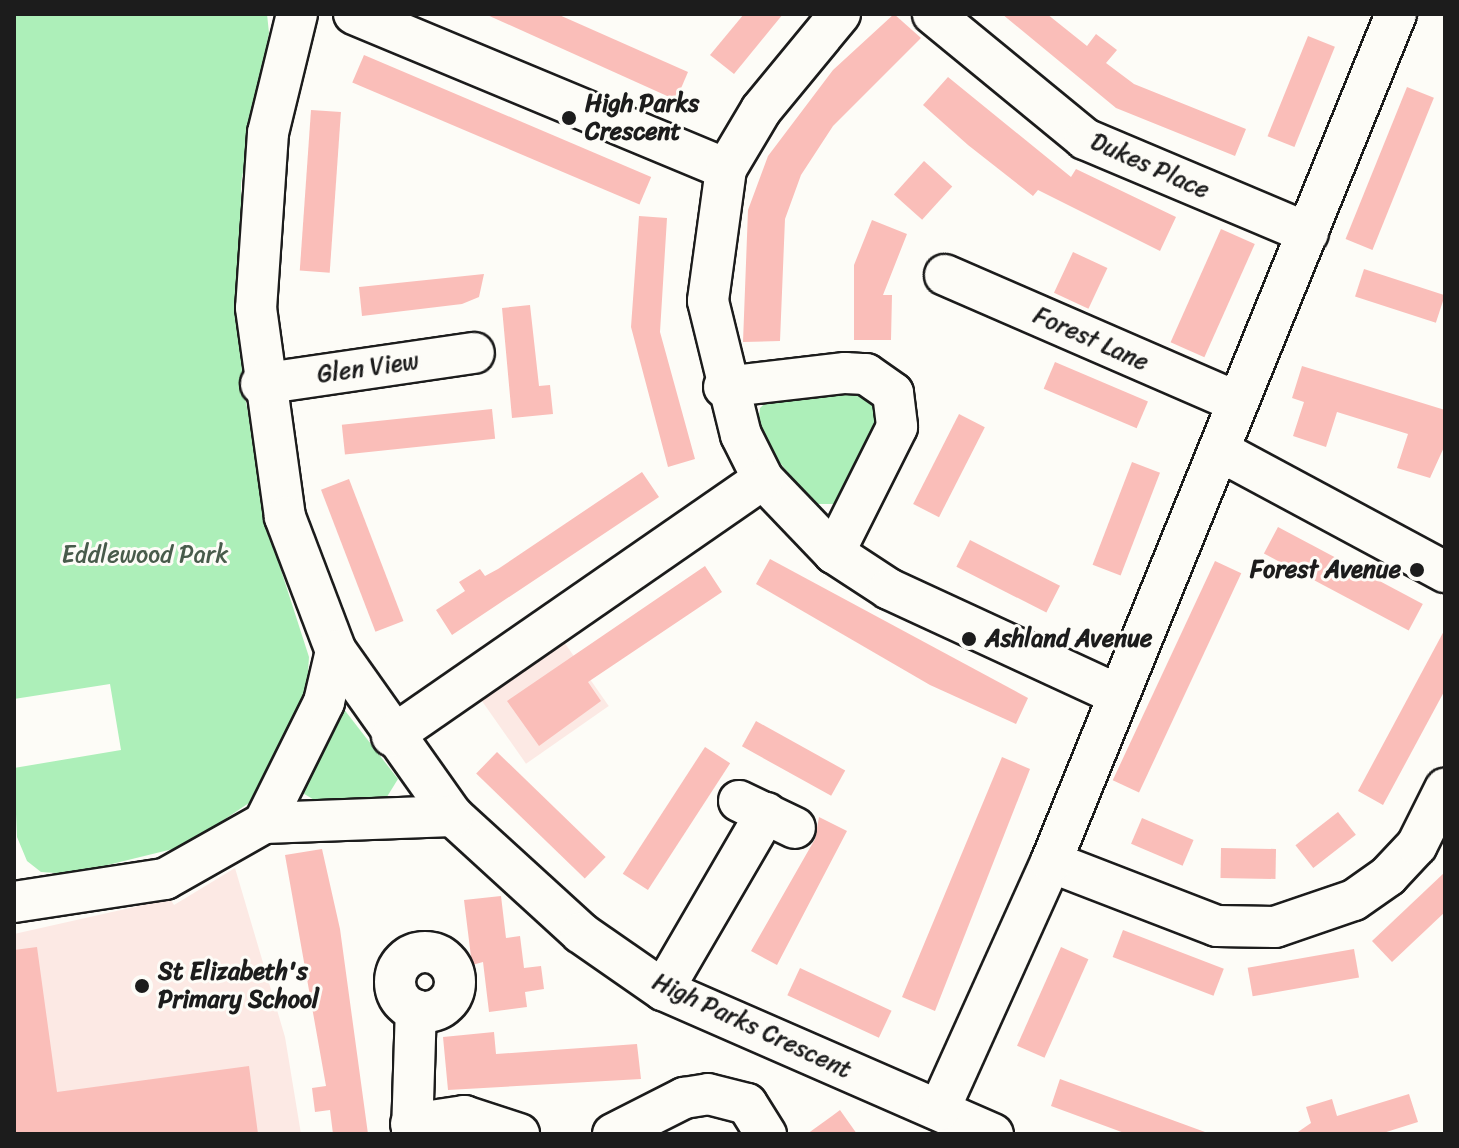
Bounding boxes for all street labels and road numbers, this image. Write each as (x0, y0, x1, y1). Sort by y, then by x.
street label: Dukes Place (1086, 127, 1214, 205)
street label: Forest Lane (1029, 301, 1153, 377)
street label: Glen View (315, 347, 421, 389)
street label: High Parks Crescent (648, 967, 856, 1085)

